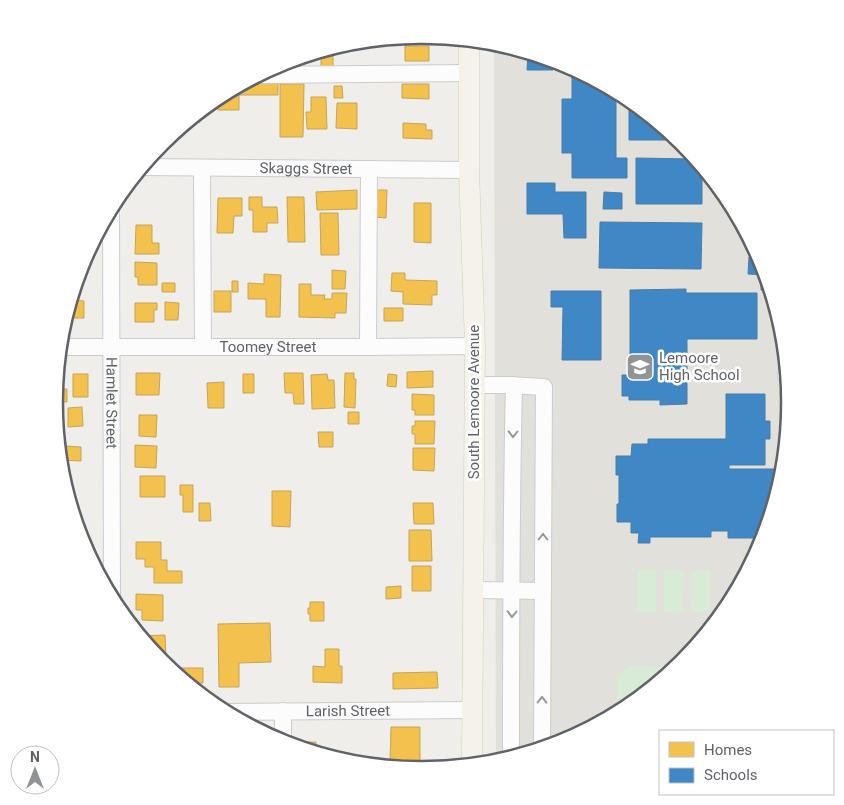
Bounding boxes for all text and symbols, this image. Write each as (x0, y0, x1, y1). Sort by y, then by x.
street label: Skaggs Street (260, 159, 352, 178)
street label: South Lemoore Avenue (465, 325, 483, 479)
street label: Toomey Street (220, 338, 317, 356)
place label: Lemoore High School (659, 349, 740, 384)
school or university icon: Lemoore High School (625, 352, 655, 382)
street label: Hamlet Street (102, 357, 121, 449)
one-way arrow (508, 430, 518, 438)
one-way arrow (538, 533, 548, 540)
one-way arrow (507, 610, 517, 618)
one-way arrow (537, 695, 547, 703)
street label: Larish Street (306, 702, 390, 720)
legend (659, 730, 834, 795)
text: Homes (704, 741, 752, 759)
north arrow (10, 745, 60, 795)
text: N (30, 749, 40, 765)
text: Schools (704, 766, 758, 784)

